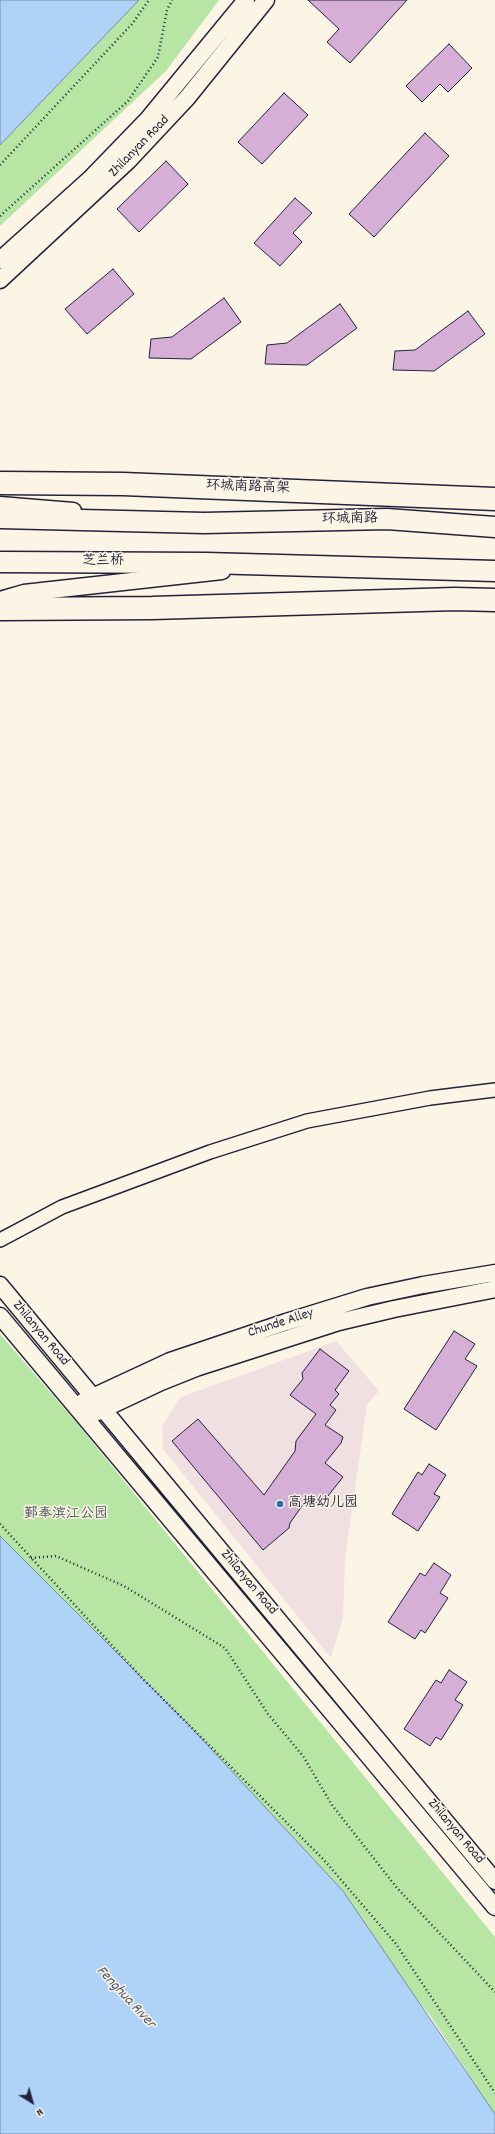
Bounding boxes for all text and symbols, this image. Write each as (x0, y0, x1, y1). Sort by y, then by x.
street label: Zhilanyan Road (106, 113, 174, 181)
street label: 环城南路高架 (206, 478, 290, 498)
street label: 环城南路 (322, 511, 378, 529)
street label: 芝兰桥 (82, 554, 124, 570)
street label: Zhilanyan Road (8, 1298, 72, 1370)
street label: Chunde Alley (246, 1306, 316, 1342)
place label: 高塘幼儿园 (288, 1496, 358, 1512)
marker: 高塘幼儿园 (275, 1499, 285, 1509)
park label: 鄞奉滨江公园 (24, 1507, 108, 1523)
street label: Zhilanyan Road (216, 1547, 280, 1619)
street label: Zhilanyan Road (423, 1796, 487, 1868)
water label: Fenghua Rıver (91, 1963, 159, 2033)
north arrow (12, 2082, 52, 2122)
text: N (32, 2104, 46, 2120)

